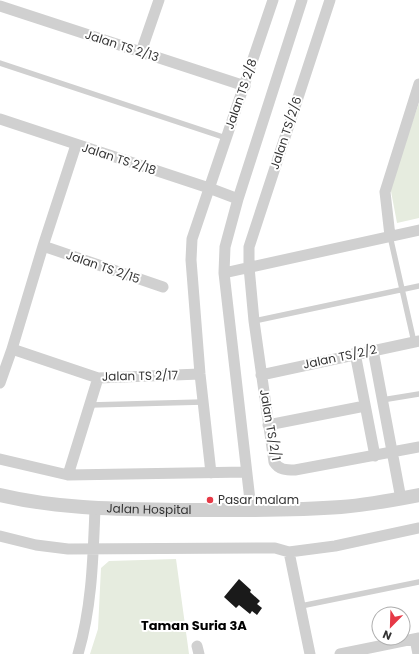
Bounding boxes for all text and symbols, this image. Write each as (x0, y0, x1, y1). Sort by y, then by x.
street label: Jalan TS 2/13 (83, 26, 161, 65)
street label: Jalan TS 2/8 (221, 56, 261, 131)
street label: Jalan TS/2/6 (266, 94, 305, 172)
street label: Jalan TS 2/18 (80, 139, 158, 179)
street label: Jalan TS 2/15 (64, 246, 142, 287)
street label: Jalan TS/2/2 (301, 340, 379, 373)
street label: Jalan TS 2/17 (102, 366, 179, 385)
street label: Jalan TS/2/1 (256, 388, 285, 462)
place label: Pasar malam (218, 491, 299, 508)
marker: Pasar malam (205, 495, 215, 505)
street label: Jalan Hospital (106, 499, 192, 518)
north arrow (371, 606, 411, 646)
district label: Taman Suria 3A (141, 616, 247, 635)
text: N (380, 626, 394, 644)

